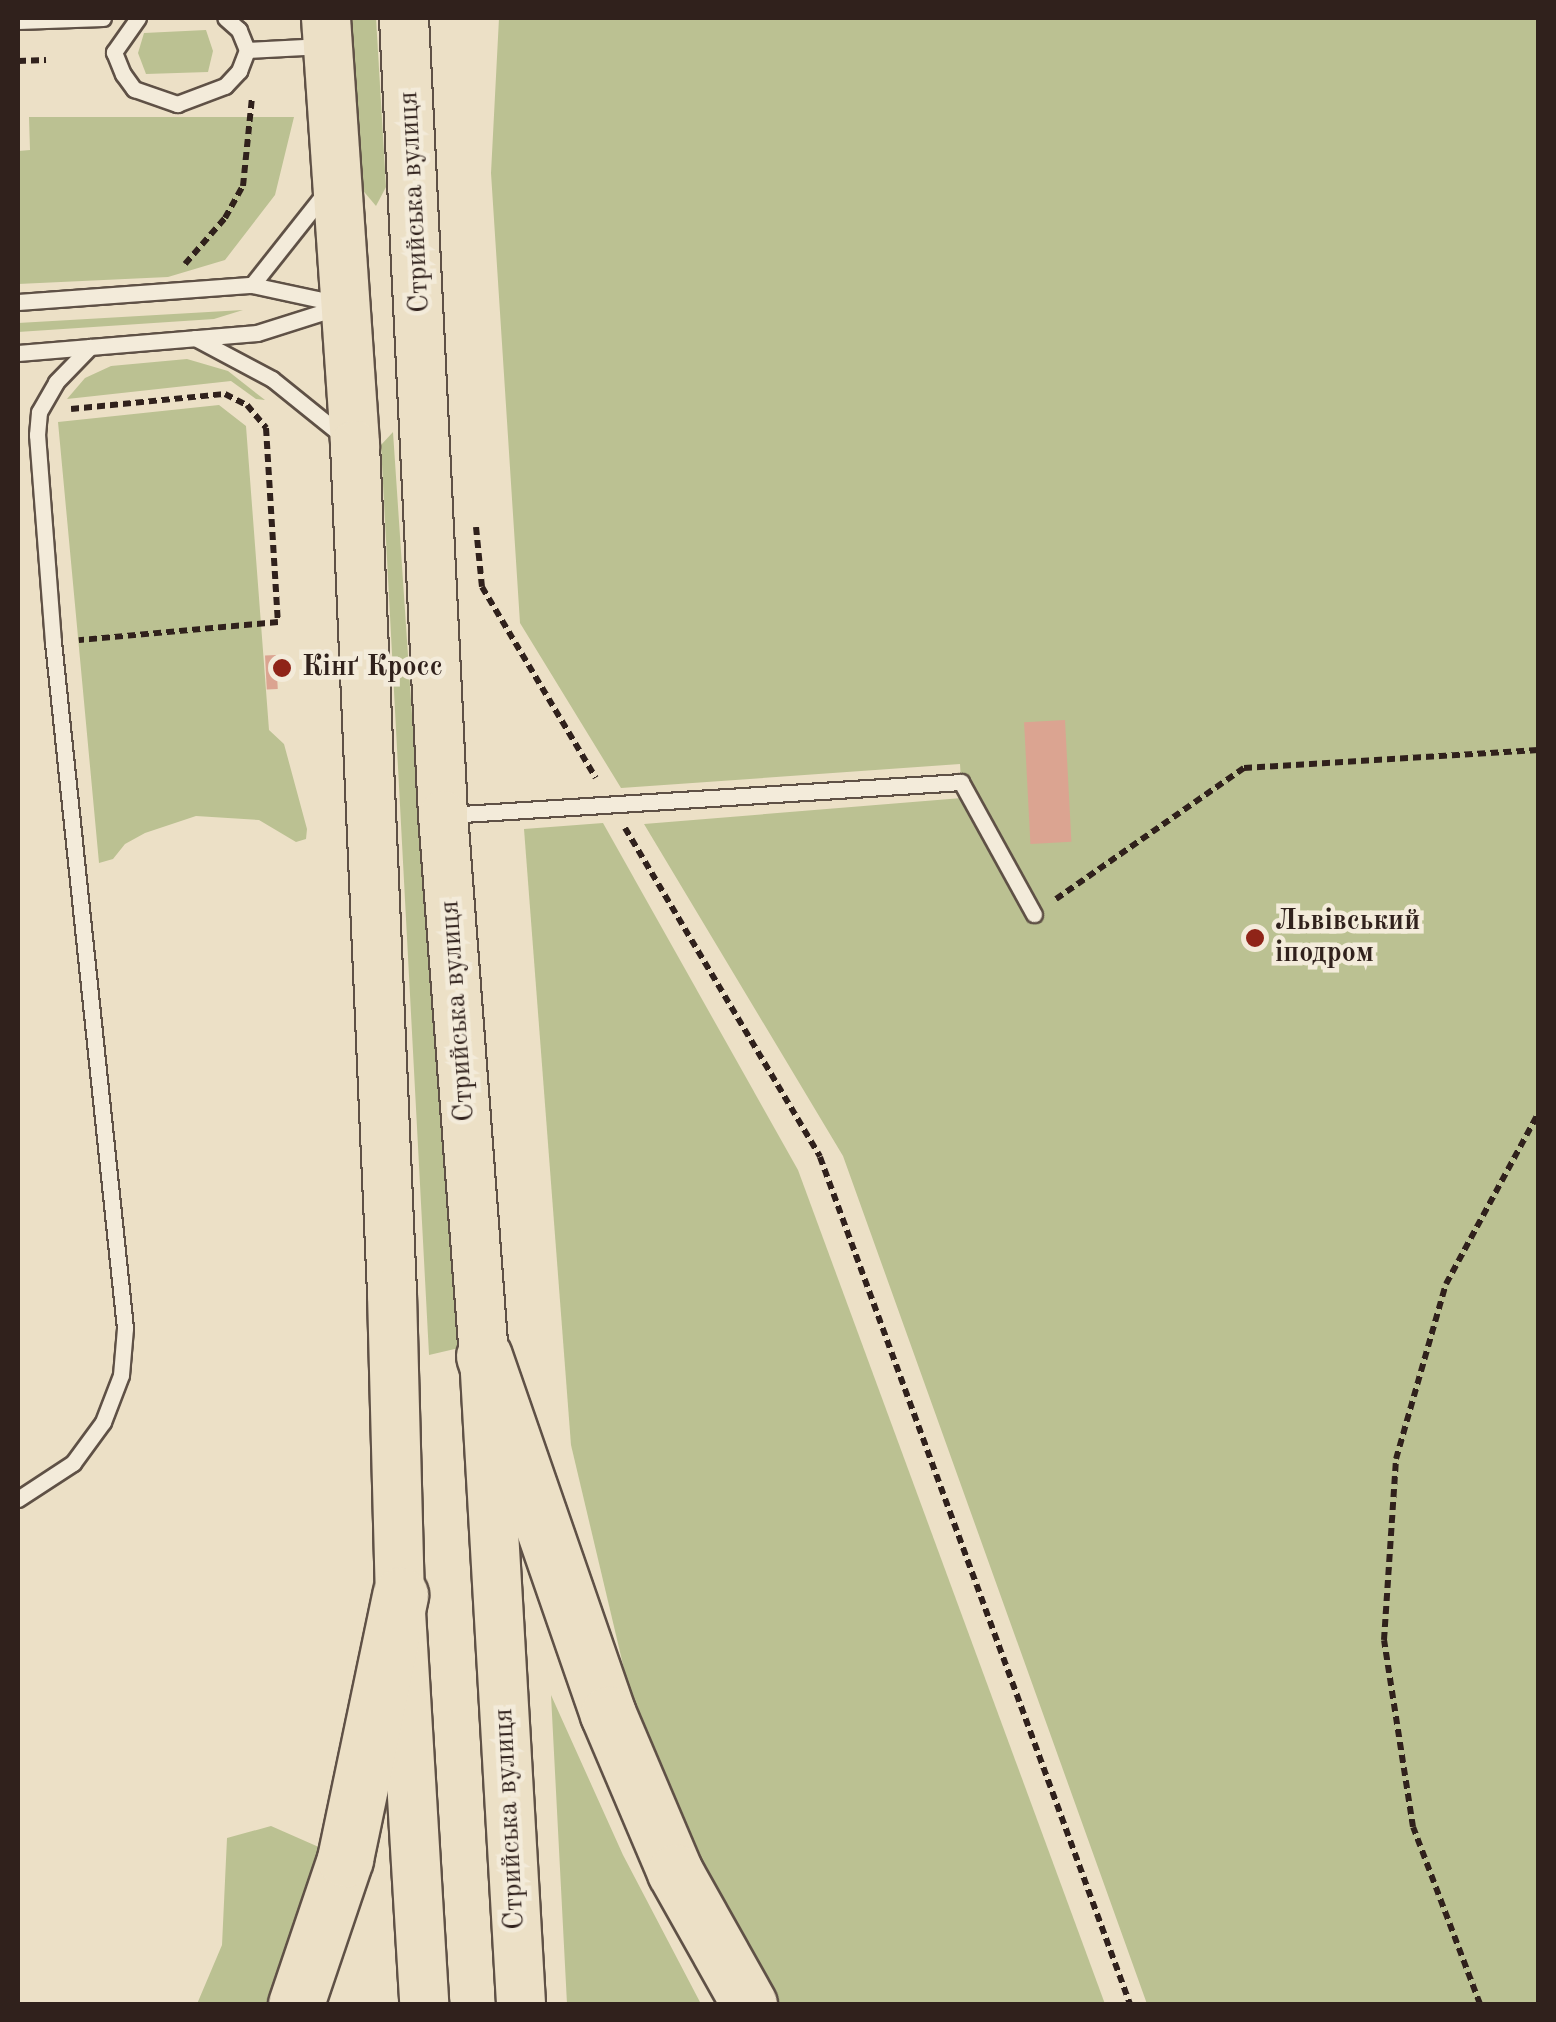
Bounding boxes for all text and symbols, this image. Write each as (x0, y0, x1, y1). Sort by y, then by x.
street label: Стрийська вулиця (392, 90, 438, 314)
place label: Кінґ Кросс (302, 651, 443, 685)
marker: Кінґ Кросс (271, 657, 293, 679)
street label: Стрийська вулиця (434, 899, 482, 1123)
place label: Львівський іподром (1275, 905, 1420, 971)
marker: Львівський іподром (1244, 927, 1266, 949)
street label: Стрийська вулиця (487, 1707, 533, 1931)

